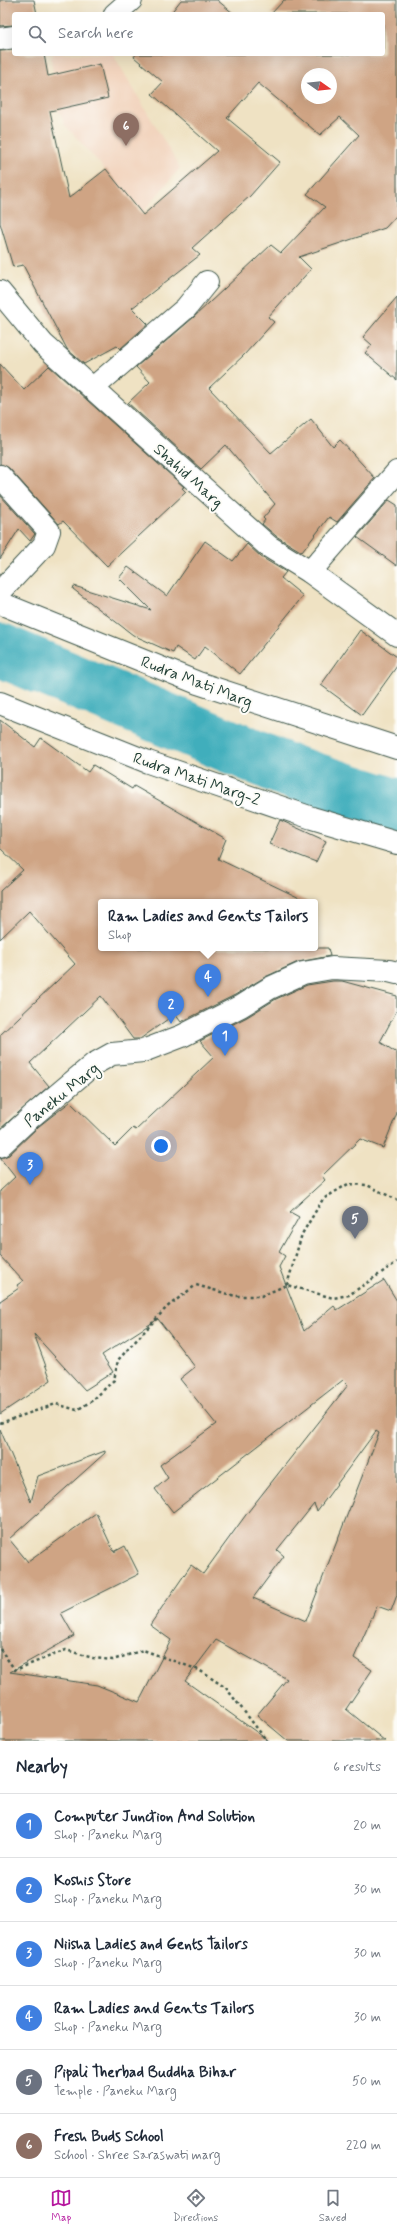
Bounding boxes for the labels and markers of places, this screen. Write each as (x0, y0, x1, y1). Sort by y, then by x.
pin: 6 (113, 113, 139, 146)
pin: 4 (195, 964, 221, 997)
pin: 2 (158, 991, 184, 1024)
pin: 1 (212, 1023, 238, 1056)
pin: 3 (17, 1152, 43, 1185)
pin: 5 (342, 1206, 368, 1239)

